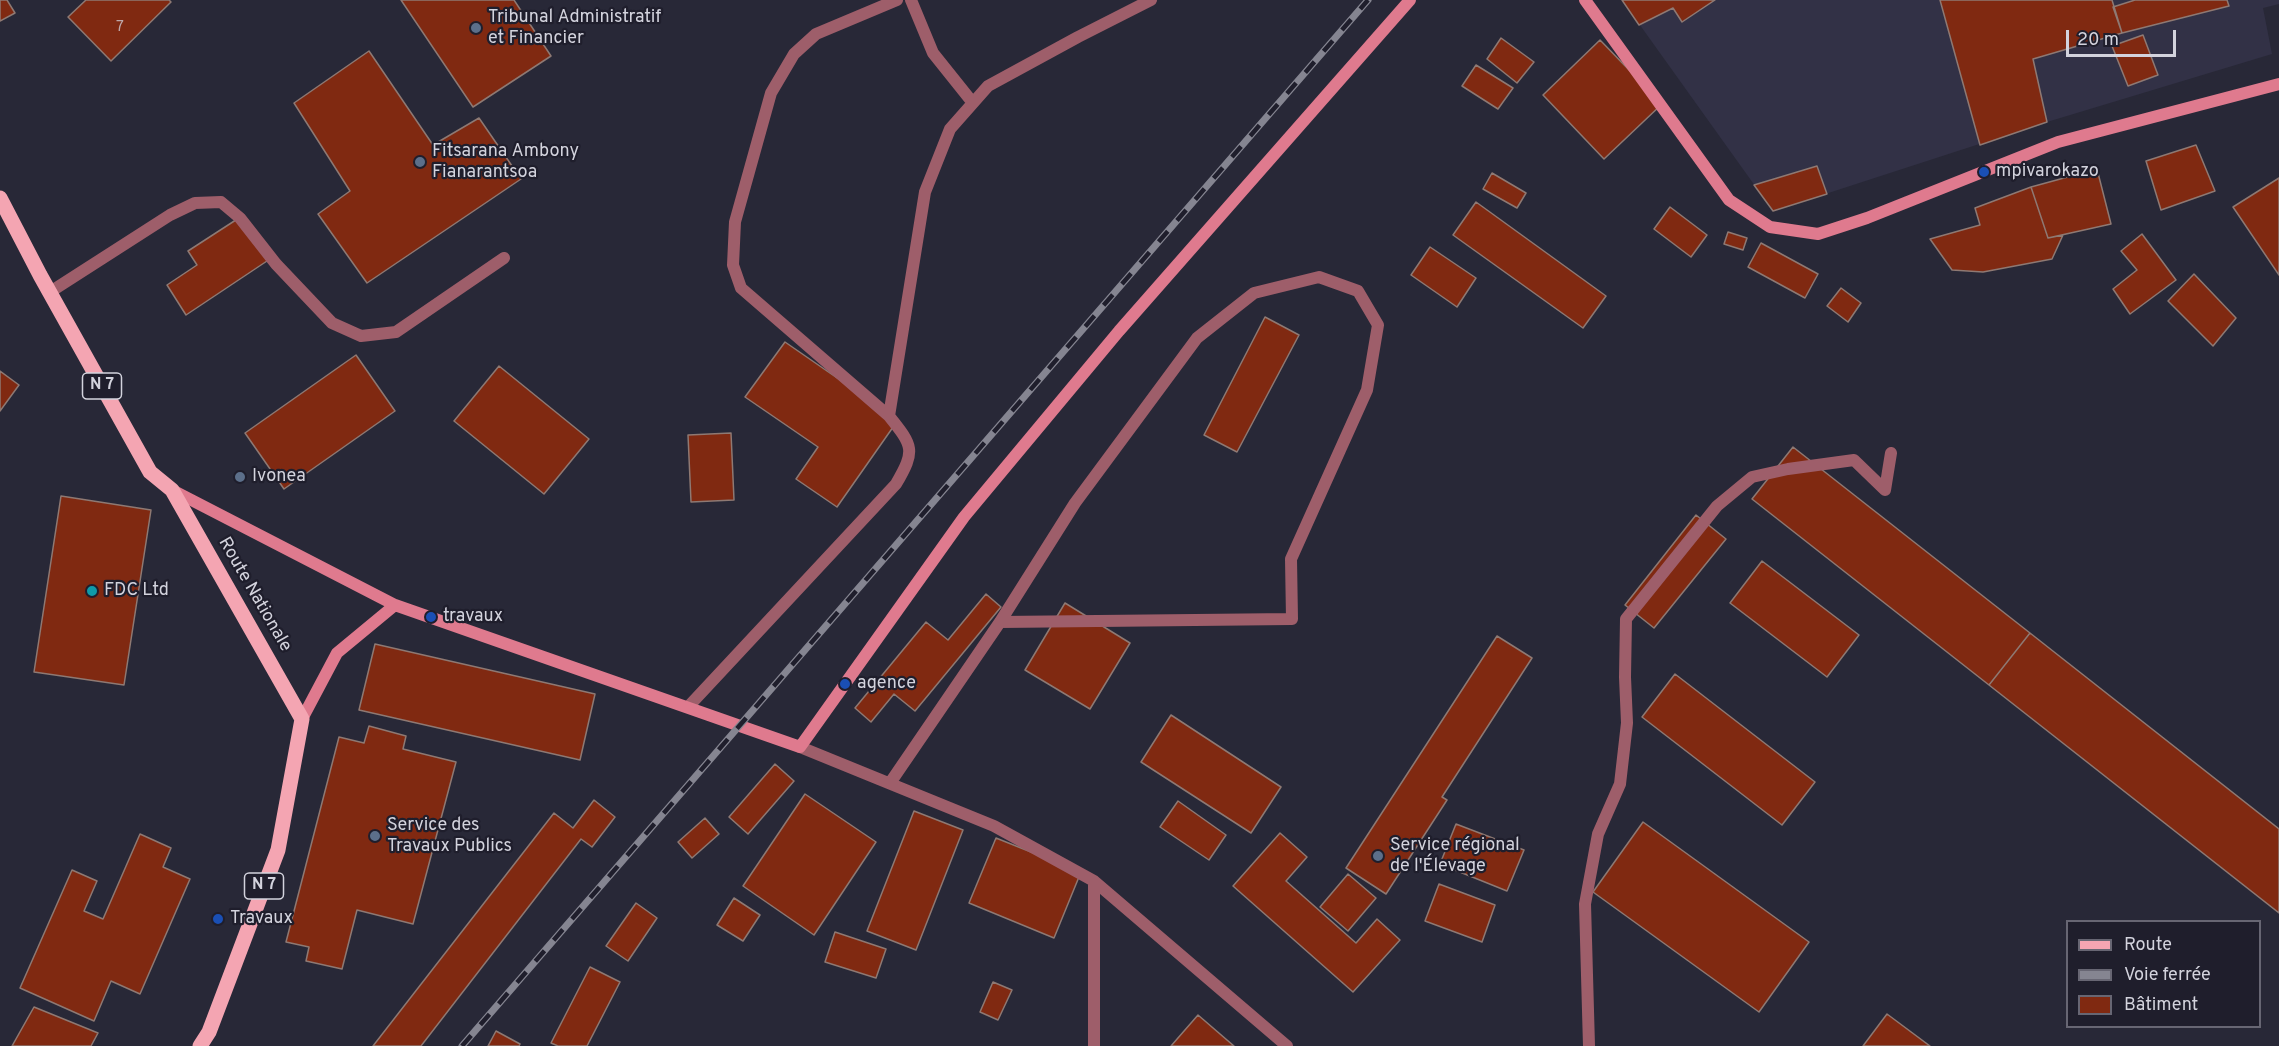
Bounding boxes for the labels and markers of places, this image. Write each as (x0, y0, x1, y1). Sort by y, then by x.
place label: Tribunal Administratif et Financier (488, 7, 661, 50)
marker: Tribunal Administratif et Financier (469, 21, 483, 35)
place label: Fitsarana Ambony Fianarantsoa (432, 141, 579, 184)
marker: Fitsarana Ambony Fianarantsoa (413, 155, 427, 169)
place label: mpivarokazo (1996, 161, 2099, 183)
marker: mpivarokazo (1977, 165, 1991, 179)
place label: Ivonea (252, 466, 306, 488)
marker: Ivonea (233, 470, 247, 484)
place label: FDC Ltd (104, 580, 169, 602)
marker: FDC Ltd (85, 584, 99, 598)
place label: travaux (443, 606, 503, 628)
marker: travaux (424, 610, 438, 624)
place label: agence (857, 673, 916, 695)
marker: agence (838, 677, 852, 691)
place label: Service des Travaux Publics (387, 815, 512, 858)
marker: Service des Travaux Publics (368, 829, 382, 843)
place label: Service régional de l'Élevage (1390, 835, 1520, 878)
marker: Service régional de l'Élevage (1371, 849, 1385, 863)
place label: Travaux (230, 908, 293, 930)
marker: Travaux (211, 912, 225, 926)

